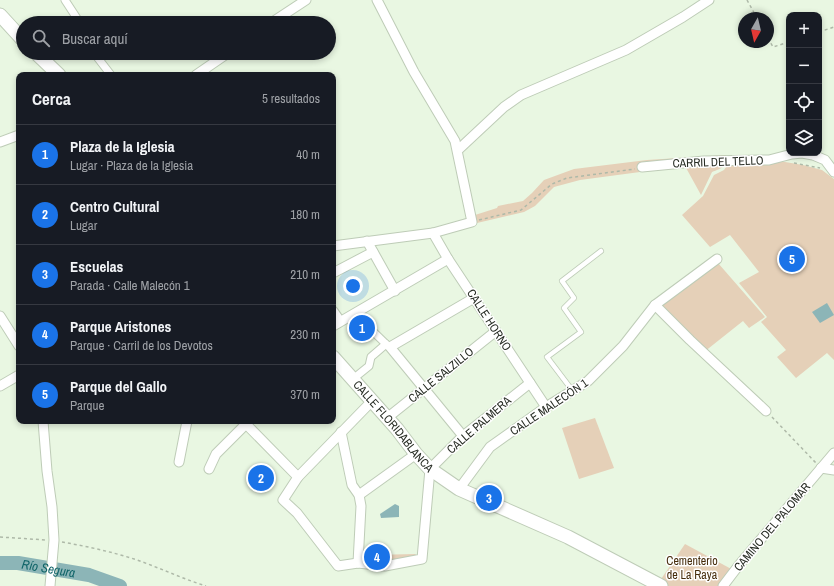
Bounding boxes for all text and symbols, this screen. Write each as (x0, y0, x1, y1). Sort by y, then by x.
north arrow (738, 12, 774, 48)
map controls (786, 12, 822, 156)
button: + (786, 12, 822, 48)
search box (16, 16, 336, 60)
icon: search (30, 27, 52, 49)
text: Buscar aquí (62, 28, 128, 49)
button: − (786, 48, 822, 84)
button: locate (786, 84, 822, 120)
text: Cerca (32, 87, 71, 110)
text: 5 resultados (262, 90, 320, 107)
button: layers (786, 120, 822, 156)
text: Plaza de la Iglesia (70, 136, 175, 157)
text: 1 (42, 146, 48, 163)
text: 40 m (296, 146, 320, 163)
street label: CARRIL DEL TELLO (672, 152, 764, 172)
text: Lugar · Plaza de la Iglesia (70, 157, 193, 174)
text: Centro Cultural (70, 196, 160, 217)
text: 2 (42, 206, 48, 223)
text: 180 m (290, 206, 320, 223)
text: Lugar (70, 217, 97, 234)
pin: 5 (779, 244, 805, 274)
text: Escuelas (70, 256, 123, 277)
text: 3 (42, 266, 48, 283)
text: 210 m (290, 266, 320, 283)
your location (343, 276, 363, 296)
text: Parada · Calle Malecón 1 (70, 277, 190, 294)
street label: CALLE HORNO (463, 286, 515, 354)
pin: 1 (349, 313, 375, 343)
text: Parque Aristones (70, 316, 171, 337)
text: 4 (42, 326, 48, 343)
text: 230 m (290, 326, 320, 343)
text: Parque · Carril de los Devotos (70, 337, 213, 354)
street label: CALLE SALZILLO (405, 343, 477, 406)
street label: CALLE MALECÓN 1 (507, 375, 592, 439)
text: Parque del Gallo (70, 376, 167, 397)
street label: CALLE FLORIDABLANCA (350, 377, 437, 476)
text: 5 (42, 386, 48, 403)
text: 370 m (290, 386, 320, 403)
street label: CALLE PALMERA (443, 392, 515, 457)
text: Parque (70, 397, 104, 414)
pin: 2 (248, 463, 274, 493)
street label: CAMINO DEL PALOMAR (730, 479, 814, 575)
pin: 3 (476, 483, 502, 513)
pin: 4 (364, 542, 390, 572)
park label: Cementerio de La Raya (666, 553, 718, 583)
water label: Río Segura (20, 556, 77, 582)

